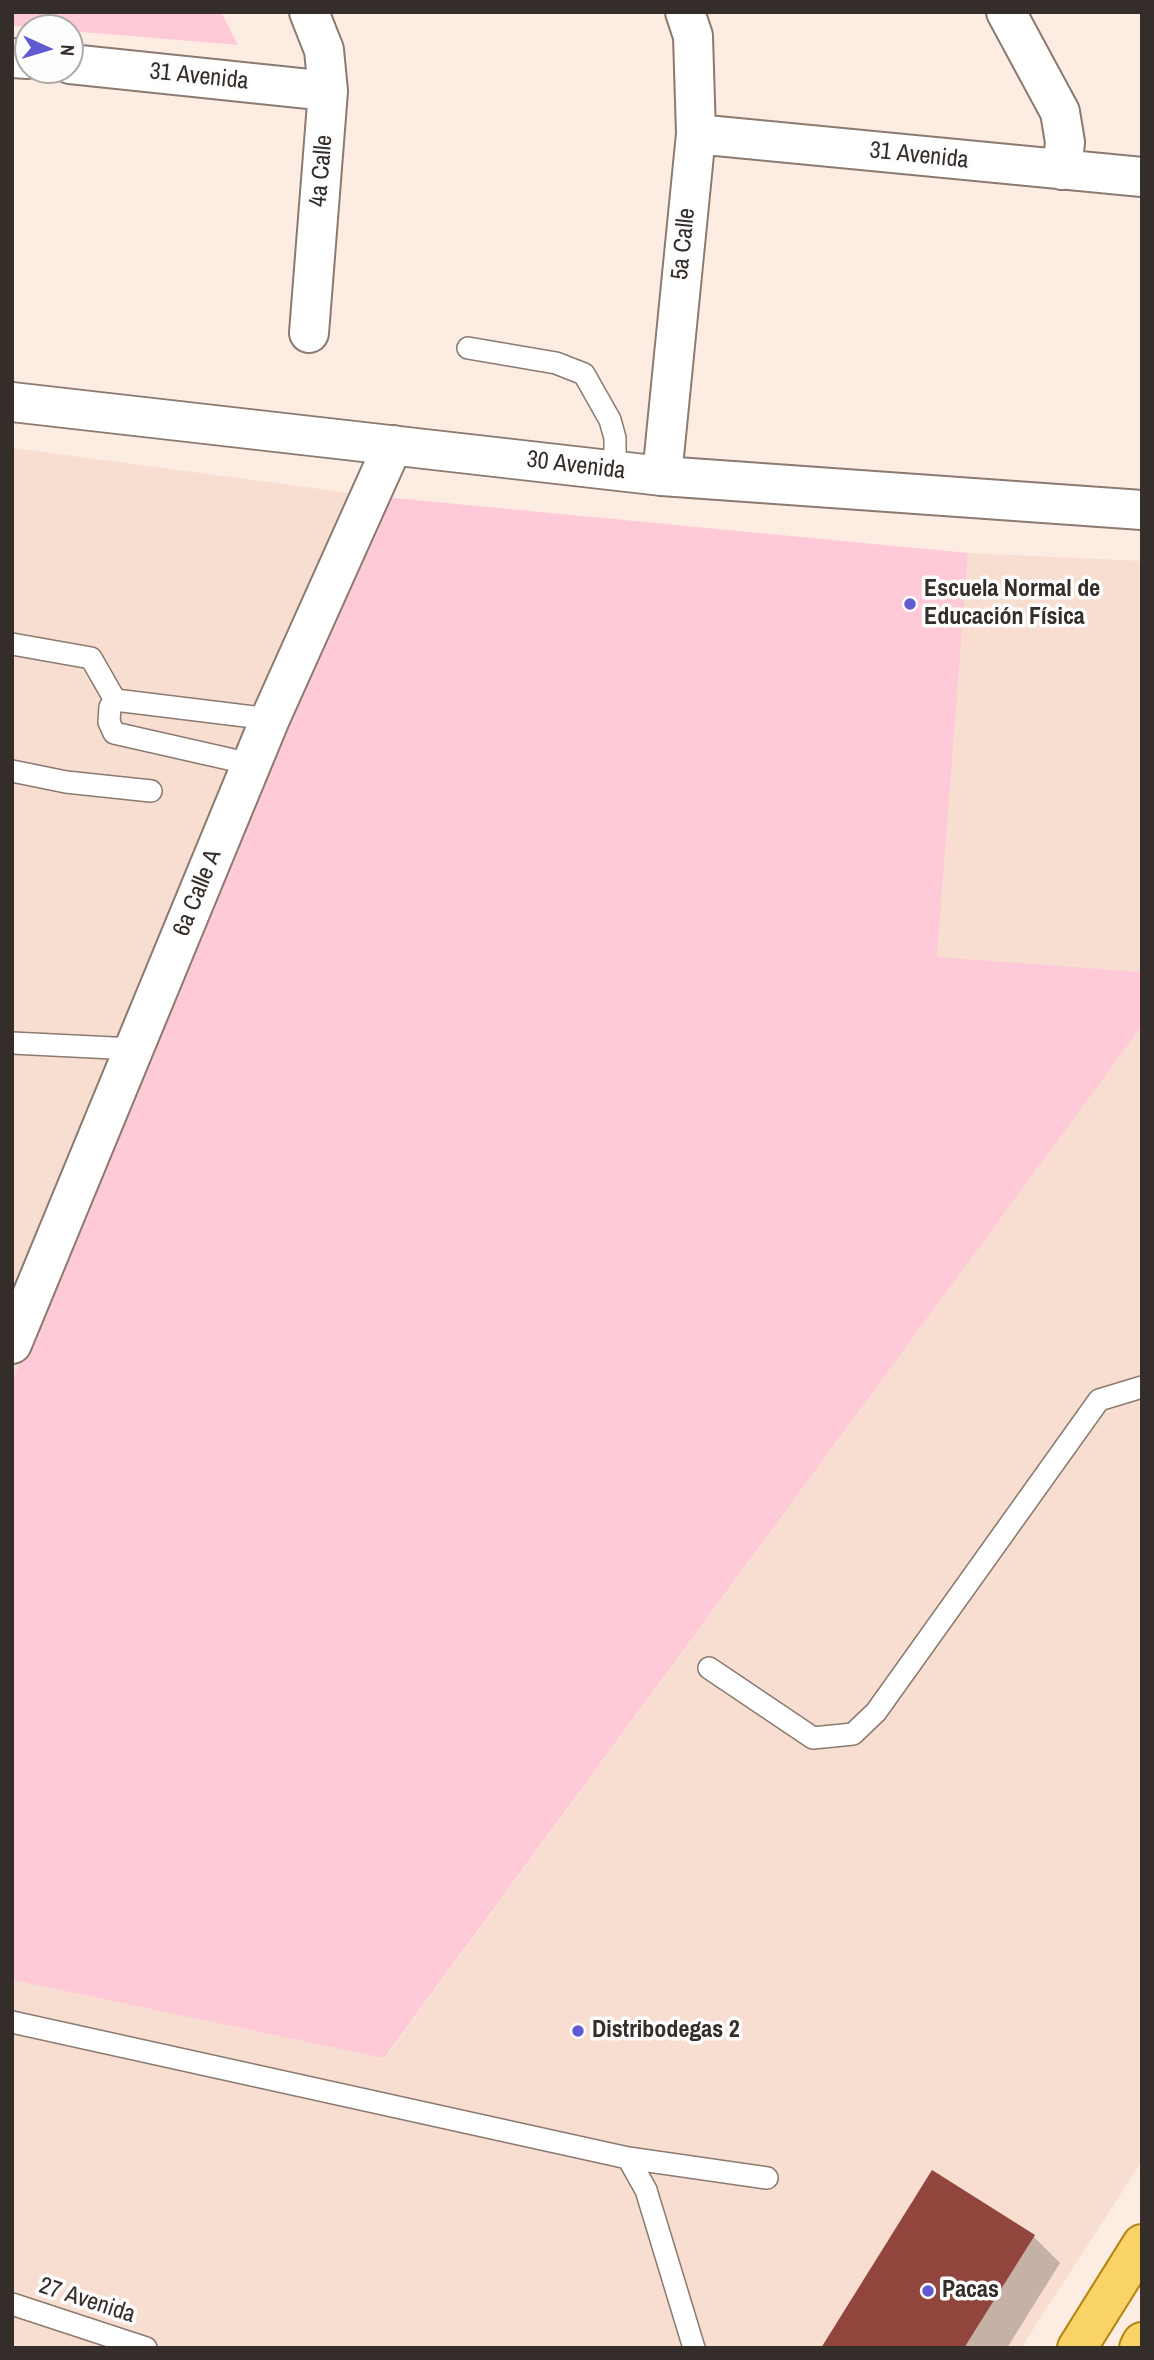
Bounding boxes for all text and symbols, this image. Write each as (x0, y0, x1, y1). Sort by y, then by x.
north arrow (14, 14, 84, 84)
text: N (55, 44, 81, 57)
street label: 31 Avenida (148, 57, 250, 97)
street label: 4a Calle (305, 134, 339, 208)
street label: 31 Avenida (868, 136, 970, 176)
street label: 5a Calle (666, 207, 702, 281)
street label: 30 Avenida (525, 446, 627, 486)
place label: Escuela Normal de Educación Física (924, 576, 1100, 632)
marker: Escuela Normal de Educación Física (902, 596, 918, 612)
street label: 6a Calle A (168, 846, 228, 940)
place label: Distribodegas 2 (592, 2017, 740, 2045)
marker: Distribodegas 2 (570, 2023, 586, 2039)
street label: 27 Avenida (35, 2272, 139, 2330)
place label: Pacas (942, 2277, 999, 2305)
marker: Pacas (920, 2283, 936, 2299)

